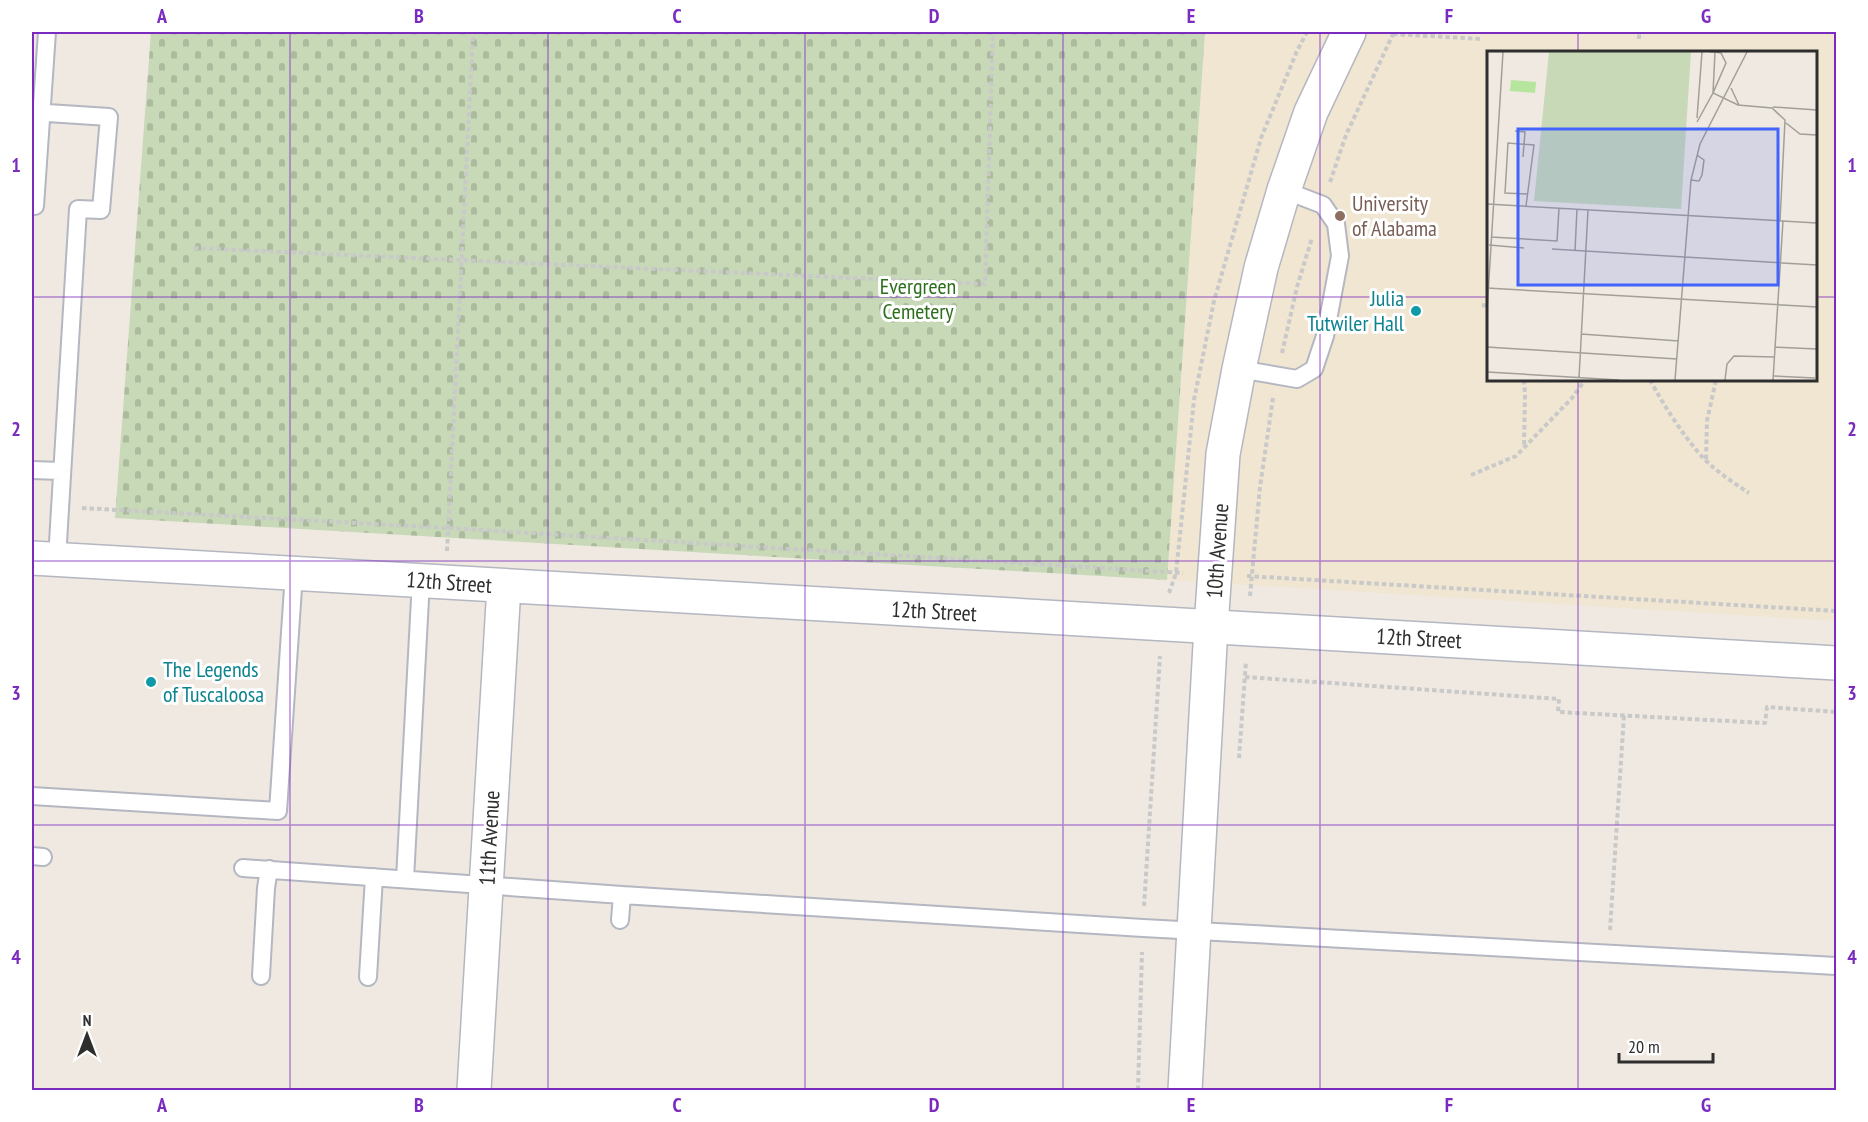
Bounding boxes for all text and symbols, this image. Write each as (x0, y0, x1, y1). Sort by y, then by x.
text: A (156, 3, 168, 29)
text: B (414, 3, 424, 29)
text: C (672, 3, 682, 29)
text: D (929, 3, 940, 29)
text: E (1187, 3, 1195, 29)
text: F (1445, 3, 1453, 29)
text: G (1701, 3, 1711, 29)
inset map (1487, 51, 1817, 381)
text: 1 (11, 152, 21, 178)
text: 1 (1847, 152, 1857, 178)
place label: University of Alabama (1352, 189, 1437, 242)
marker: University of Alabama (1333, 209, 1347, 223)
park label: Evergreen Cemetery (880, 272, 956, 325)
place label: Julia Tutwiler Hall (1307, 284, 1405, 337)
marker: Julia Tutwiler Hall (1409, 304, 1423, 318)
text: 2 (11, 416, 21, 442)
text: 2 (1847, 416, 1857, 442)
street label: 10th Avenue (1200, 503, 1234, 599)
street label: 12th Street (405, 565, 493, 599)
street label: 12th Street (890, 595, 978, 627)
street label: 12th Street (1375, 622, 1463, 654)
place label: The Legends of Tuscaloosa (163, 655, 264, 708)
marker: The Legends of Tuscaloosa (144, 675, 158, 689)
text: 3 (11, 680, 21, 706)
text: 3 (1847, 680, 1857, 706)
street label: 11th Avenue (473, 790, 505, 886)
text: 4 (11, 944, 21, 970)
text: 4 (1847, 944, 1857, 970)
north arrow (57, 1005, 117, 1065)
text: N (83, 1010, 91, 1030)
scale bar (1619, 1026, 1714, 1064)
text: 20 m (1628, 1035, 1660, 1058)
text: A (156, 1092, 168, 1118)
text: B (414, 1092, 424, 1118)
text: C (672, 1092, 682, 1118)
text: D (929, 1092, 940, 1118)
text: E (1187, 1092, 1195, 1118)
text: F (1445, 1092, 1453, 1118)
text: G (1701, 1092, 1711, 1118)

